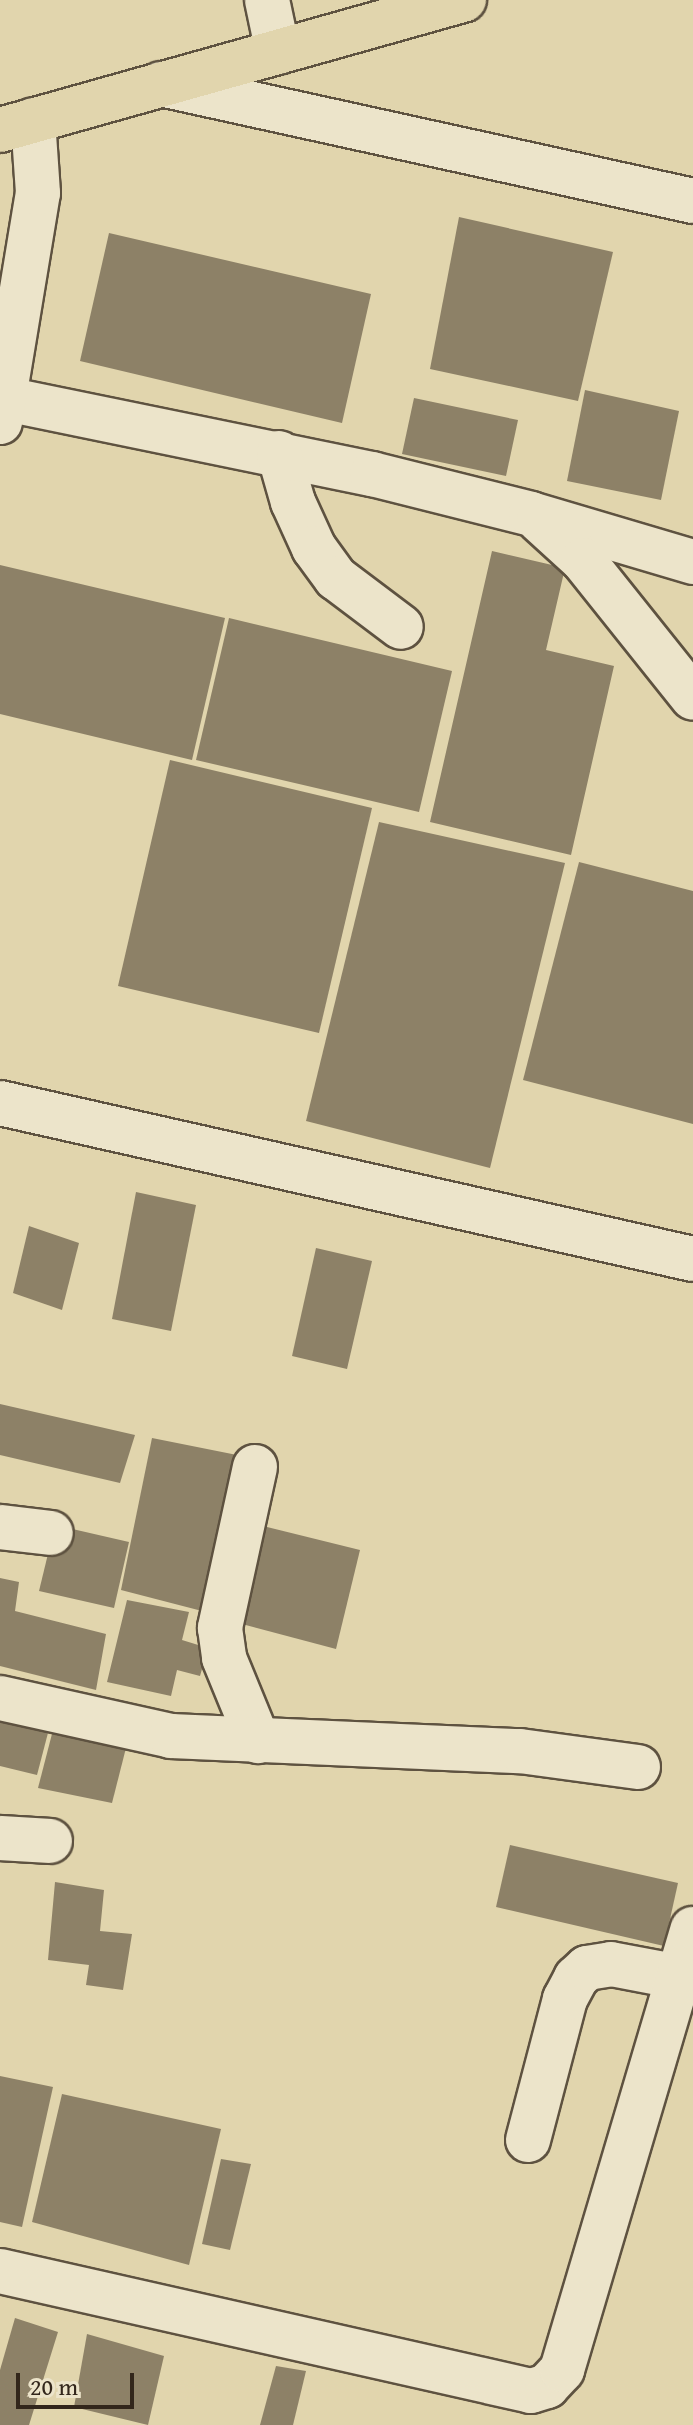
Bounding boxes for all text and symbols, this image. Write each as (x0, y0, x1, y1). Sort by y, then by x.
scale bar (20, 2357, 138, 2407)
text: 20 m (30, 2369, 78, 2404)

